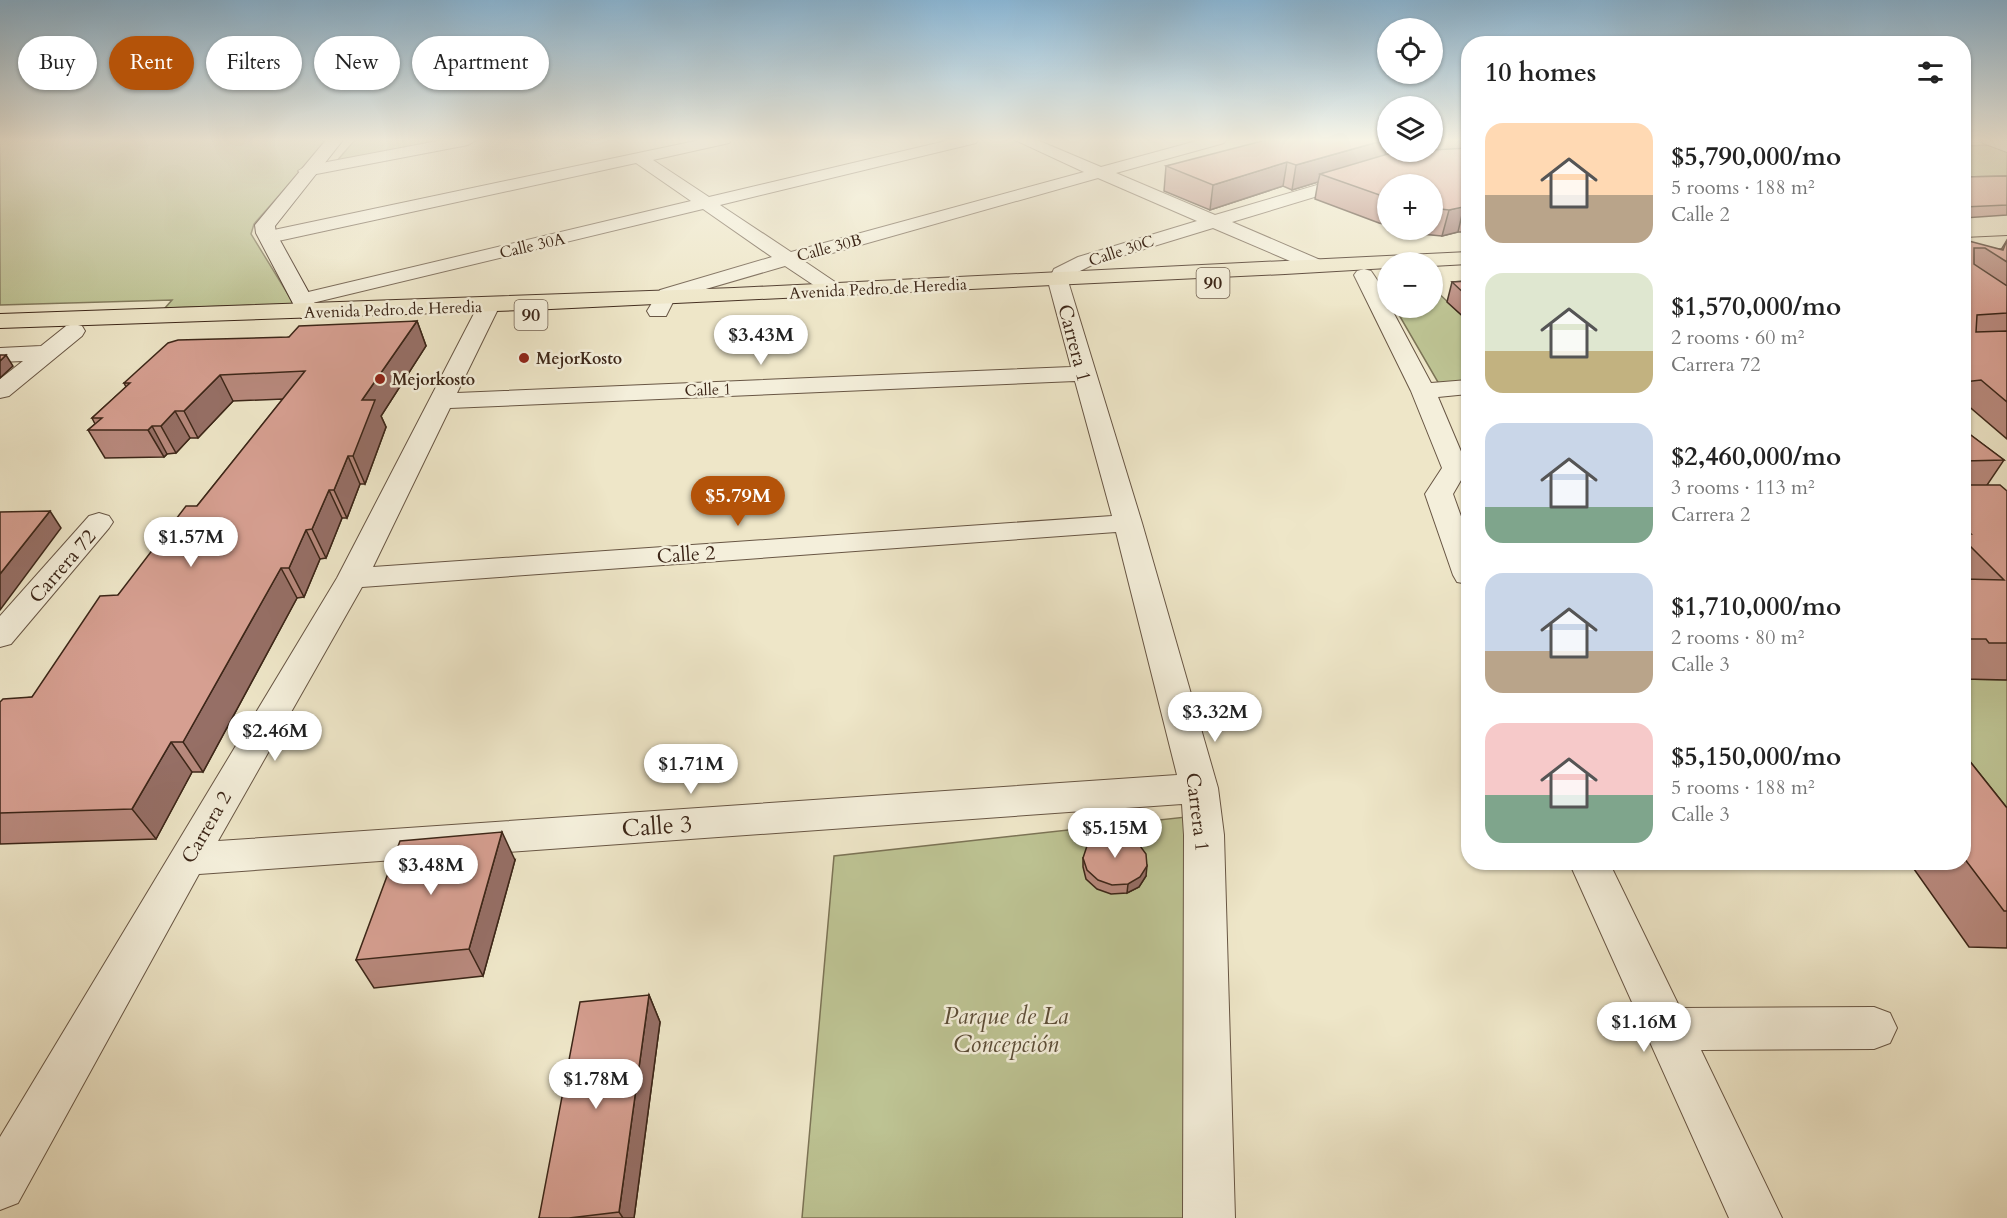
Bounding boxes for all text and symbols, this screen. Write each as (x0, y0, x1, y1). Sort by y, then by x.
map controls (1377, 18, 1443, 318)
button: locate (1377, 18, 1443, 84)
chip: Buy (18, 36, 97, 90)
chip: Rent (109, 36, 194, 90)
chip: Filters (206, 36, 302, 90)
chip: New (314, 36, 400, 90)
chip: Apartment (412, 36, 549, 90)
text: 10 homes (1485, 55, 1596, 90)
icon: filters (1914, 56, 1947, 89)
button: layers (1377, 96, 1443, 162)
text: $5,790,000/mo (1671, 139, 1841, 174)
icon: home (1533, 147, 1605, 219)
button: + (1377, 174, 1443, 240)
text: 5 rooms · 188 m² (1671, 174, 1815, 201)
text: Calle 2 (1671, 201, 1730, 228)
street label: Calle 30A (497, 228, 568, 264)
street label: Calle 30B (794, 229, 864, 267)
street label: Calle 30C (1086, 230, 1157, 272)
button: − (1377, 252, 1443, 318)
road number: 90 (1196, 268, 1230, 298)
street label: Avenida Pedro de Heredia (789, 273, 968, 305)
text: $1,570,000/mo (1671, 289, 1841, 324)
street label: Avenida Pedro de Heredia (304, 296, 482, 324)
icon: home (1533, 297, 1605, 369)
road number: 90 (514, 300, 548, 330)
street label: Carrera 1 (1051, 301, 1098, 385)
pin: $3.43M (712, 315, 810, 366)
text: $3.43M (728, 321, 794, 348)
text: 2 rooms · 60 m² (1671, 324, 1804, 351)
place label: MejorKosto (536, 348, 622, 370)
marker: MejorKosto (517, 351, 531, 365)
text: Carrera 72 (1671, 351, 1760, 378)
place label: Mejorkosto (392, 369, 475, 391)
marker: Mejorkosto (373, 372, 387, 386)
street label: Calle 1 (684, 378, 732, 402)
text: $2,460,000/mo (1671, 439, 1841, 474)
icon: home (1533, 447, 1605, 519)
text: 3 rooms · 113 m² (1671, 474, 1815, 501)
pin: $5.79M (689, 476, 787, 527)
text: $5.79M (705, 482, 771, 509)
text: Carrera 2 (1671, 501, 1750, 528)
pin: $1.57M (142, 517, 240, 568)
text: $1.57M (158, 523, 224, 550)
street label: Carrera 72 (23, 524, 102, 609)
street label: Calle 2 (656, 539, 716, 570)
text: $1,710,000/mo (1671, 589, 1841, 624)
icon: home (1533, 597, 1605, 669)
text: 2 rooms · 80 m² (1671, 624, 1804, 651)
text: Calle 3 (1671, 651, 1730, 678)
pin: $3.32M (1166, 692, 1264, 743)
text: $3.32M (1182, 698, 1248, 725)
pin: $2.46M (226, 711, 324, 762)
text: $2.46M (242, 717, 308, 744)
text: $5,150,000/mo (1671, 739, 1841, 774)
pin: $1.71M (642, 744, 740, 795)
icon: home (1533, 747, 1605, 819)
text: $1.71M (658, 750, 724, 777)
street label: Carrera 1 (1179, 771, 1216, 853)
text: 5 rooms · 188 m² (1671, 774, 1815, 801)
street label: Carrera 2 (175, 786, 238, 868)
text: Calle 3 (1671, 801, 1730, 828)
street label: Calle 3 (621, 808, 693, 845)
pin: $5.15M (1066, 808, 1164, 859)
text: $5.15M (1082, 814, 1148, 841)
pin: $3.48M (382, 845, 480, 896)
text: $3.48M (398, 851, 464, 878)
park label: Parque de La Concepción (943, 1000, 1069, 1061)
pin: $1.16M (1595, 1002, 1693, 1053)
text: $1.16M (1611, 1008, 1677, 1035)
pin: $1.78M (547, 1059, 645, 1110)
text: $1.78M (563, 1065, 629, 1092)

